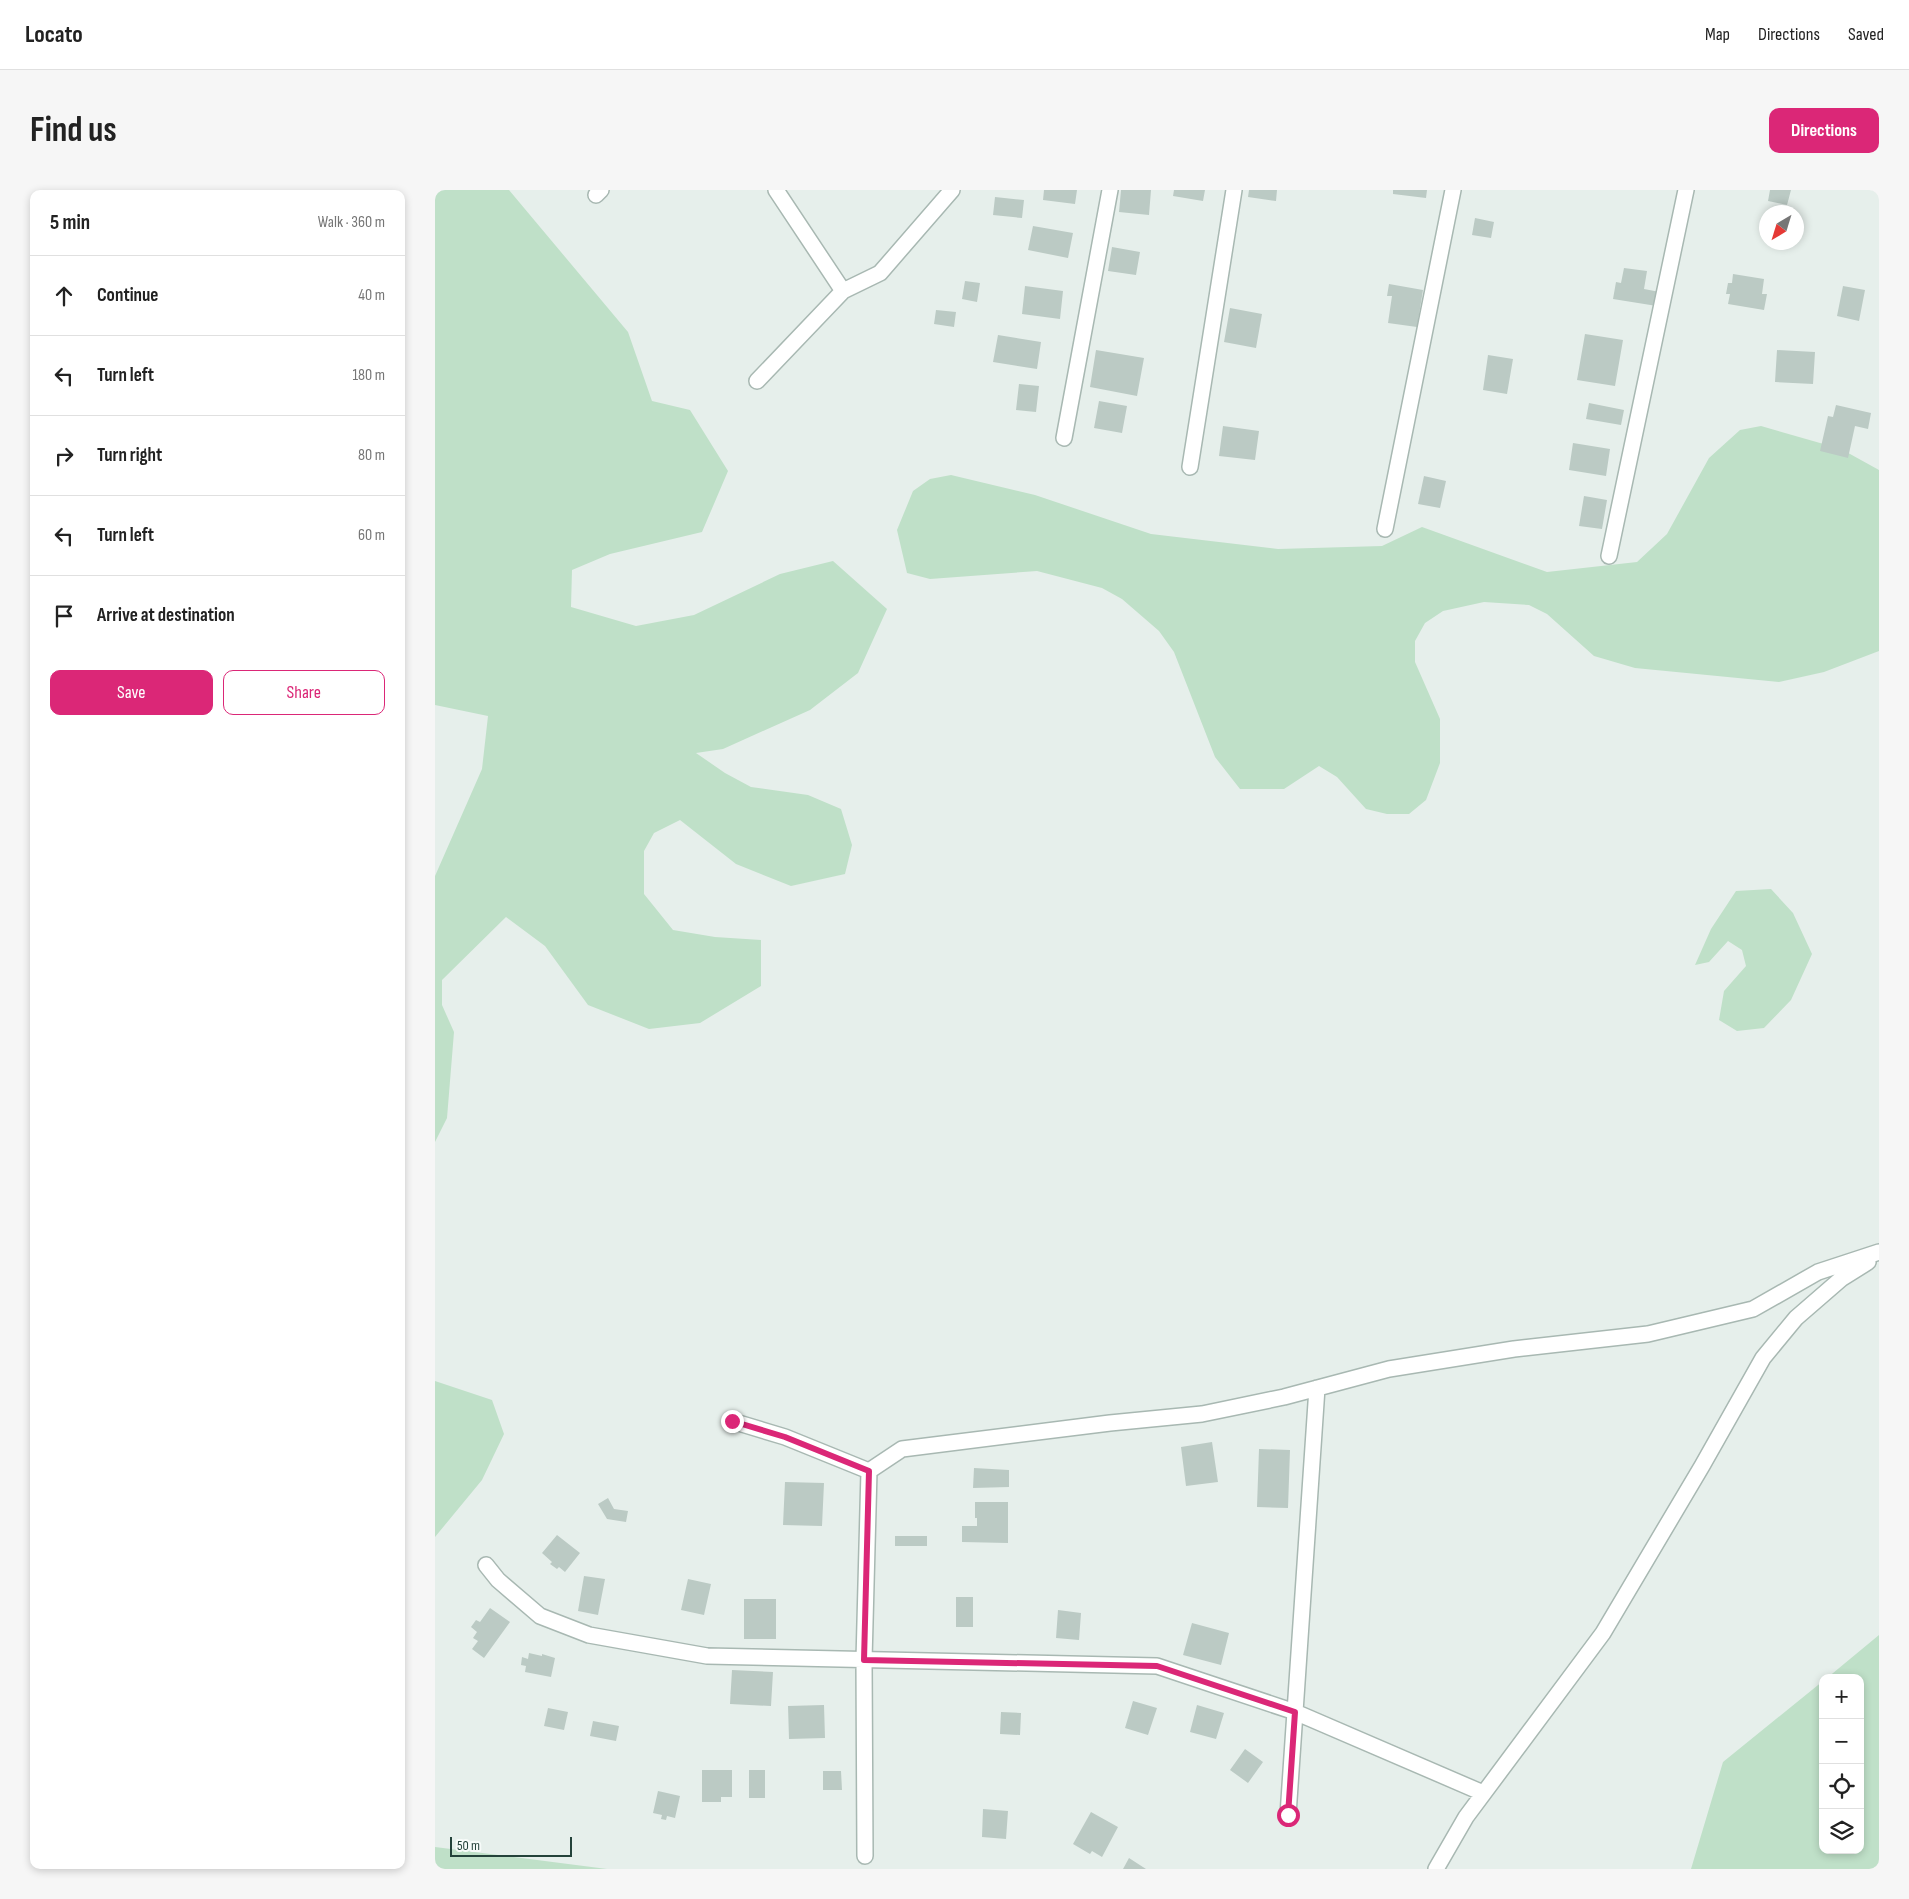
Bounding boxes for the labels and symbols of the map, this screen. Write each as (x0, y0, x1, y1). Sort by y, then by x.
north arrow (1759, 205, 1804, 250)
route end (721, 1410, 744, 1433)
route start (1277, 1804, 1300, 1827)
scale bar (450, 1834, 573, 1857)

